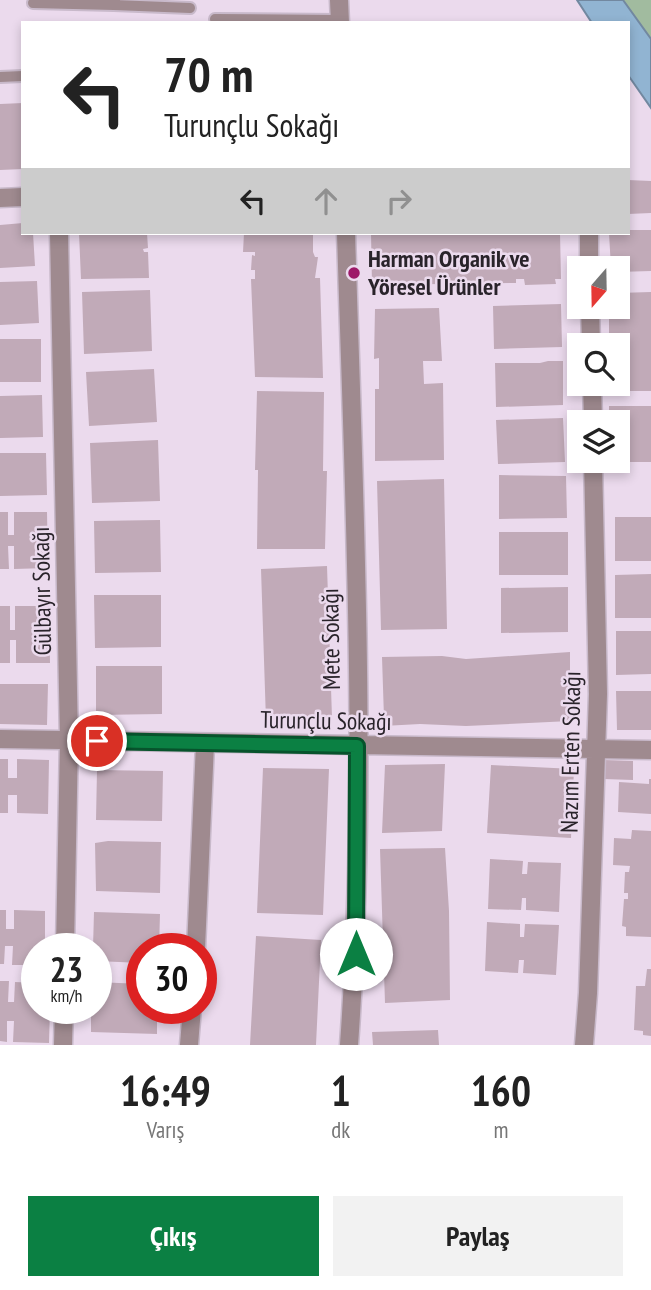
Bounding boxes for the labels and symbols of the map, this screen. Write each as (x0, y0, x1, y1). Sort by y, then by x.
place label: Harman Organik ve Yöresel Ürünler (367, 243, 529, 302)
north arrow (567, 256, 630, 318)
marker: Harman Organik ve Yöresel Ürünler (346, 265, 362, 281)
street label: Gülbayır Sokağı (25, 526, 58, 656)
street label: Mete Sokağı (314, 588, 347, 690)
street label: Nazım Erten Sokağı (554, 671, 587, 833)
street label: Turunçlu Sokağı (260, 704, 392, 737)
pin (67, 711, 127, 771)
position arrow (319, 917, 393, 991)
speed limit sign: 30 (126, 933, 217, 1024)

